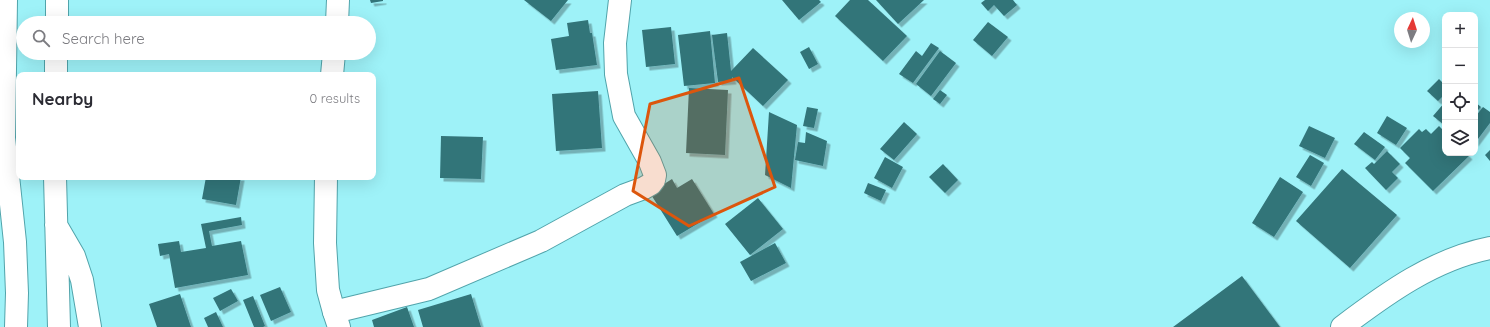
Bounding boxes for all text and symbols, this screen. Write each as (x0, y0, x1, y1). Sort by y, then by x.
north arrow (1394, 12, 1430, 48)
map controls (1442, 12, 1478, 156)
button: + (1442, 12, 1478, 48)
search box (16, 16, 376, 60)
icon: search (30, 27, 52, 49)
text: Search here (62, 29, 145, 48)
button: − (1442, 48, 1478, 84)
button: locate (1442, 84, 1478, 120)
text: Nearby (32, 88, 93, 109)
text: 0 results (309, 90, 360, 106)
button: layers (1442, 120, 1478, 156)

